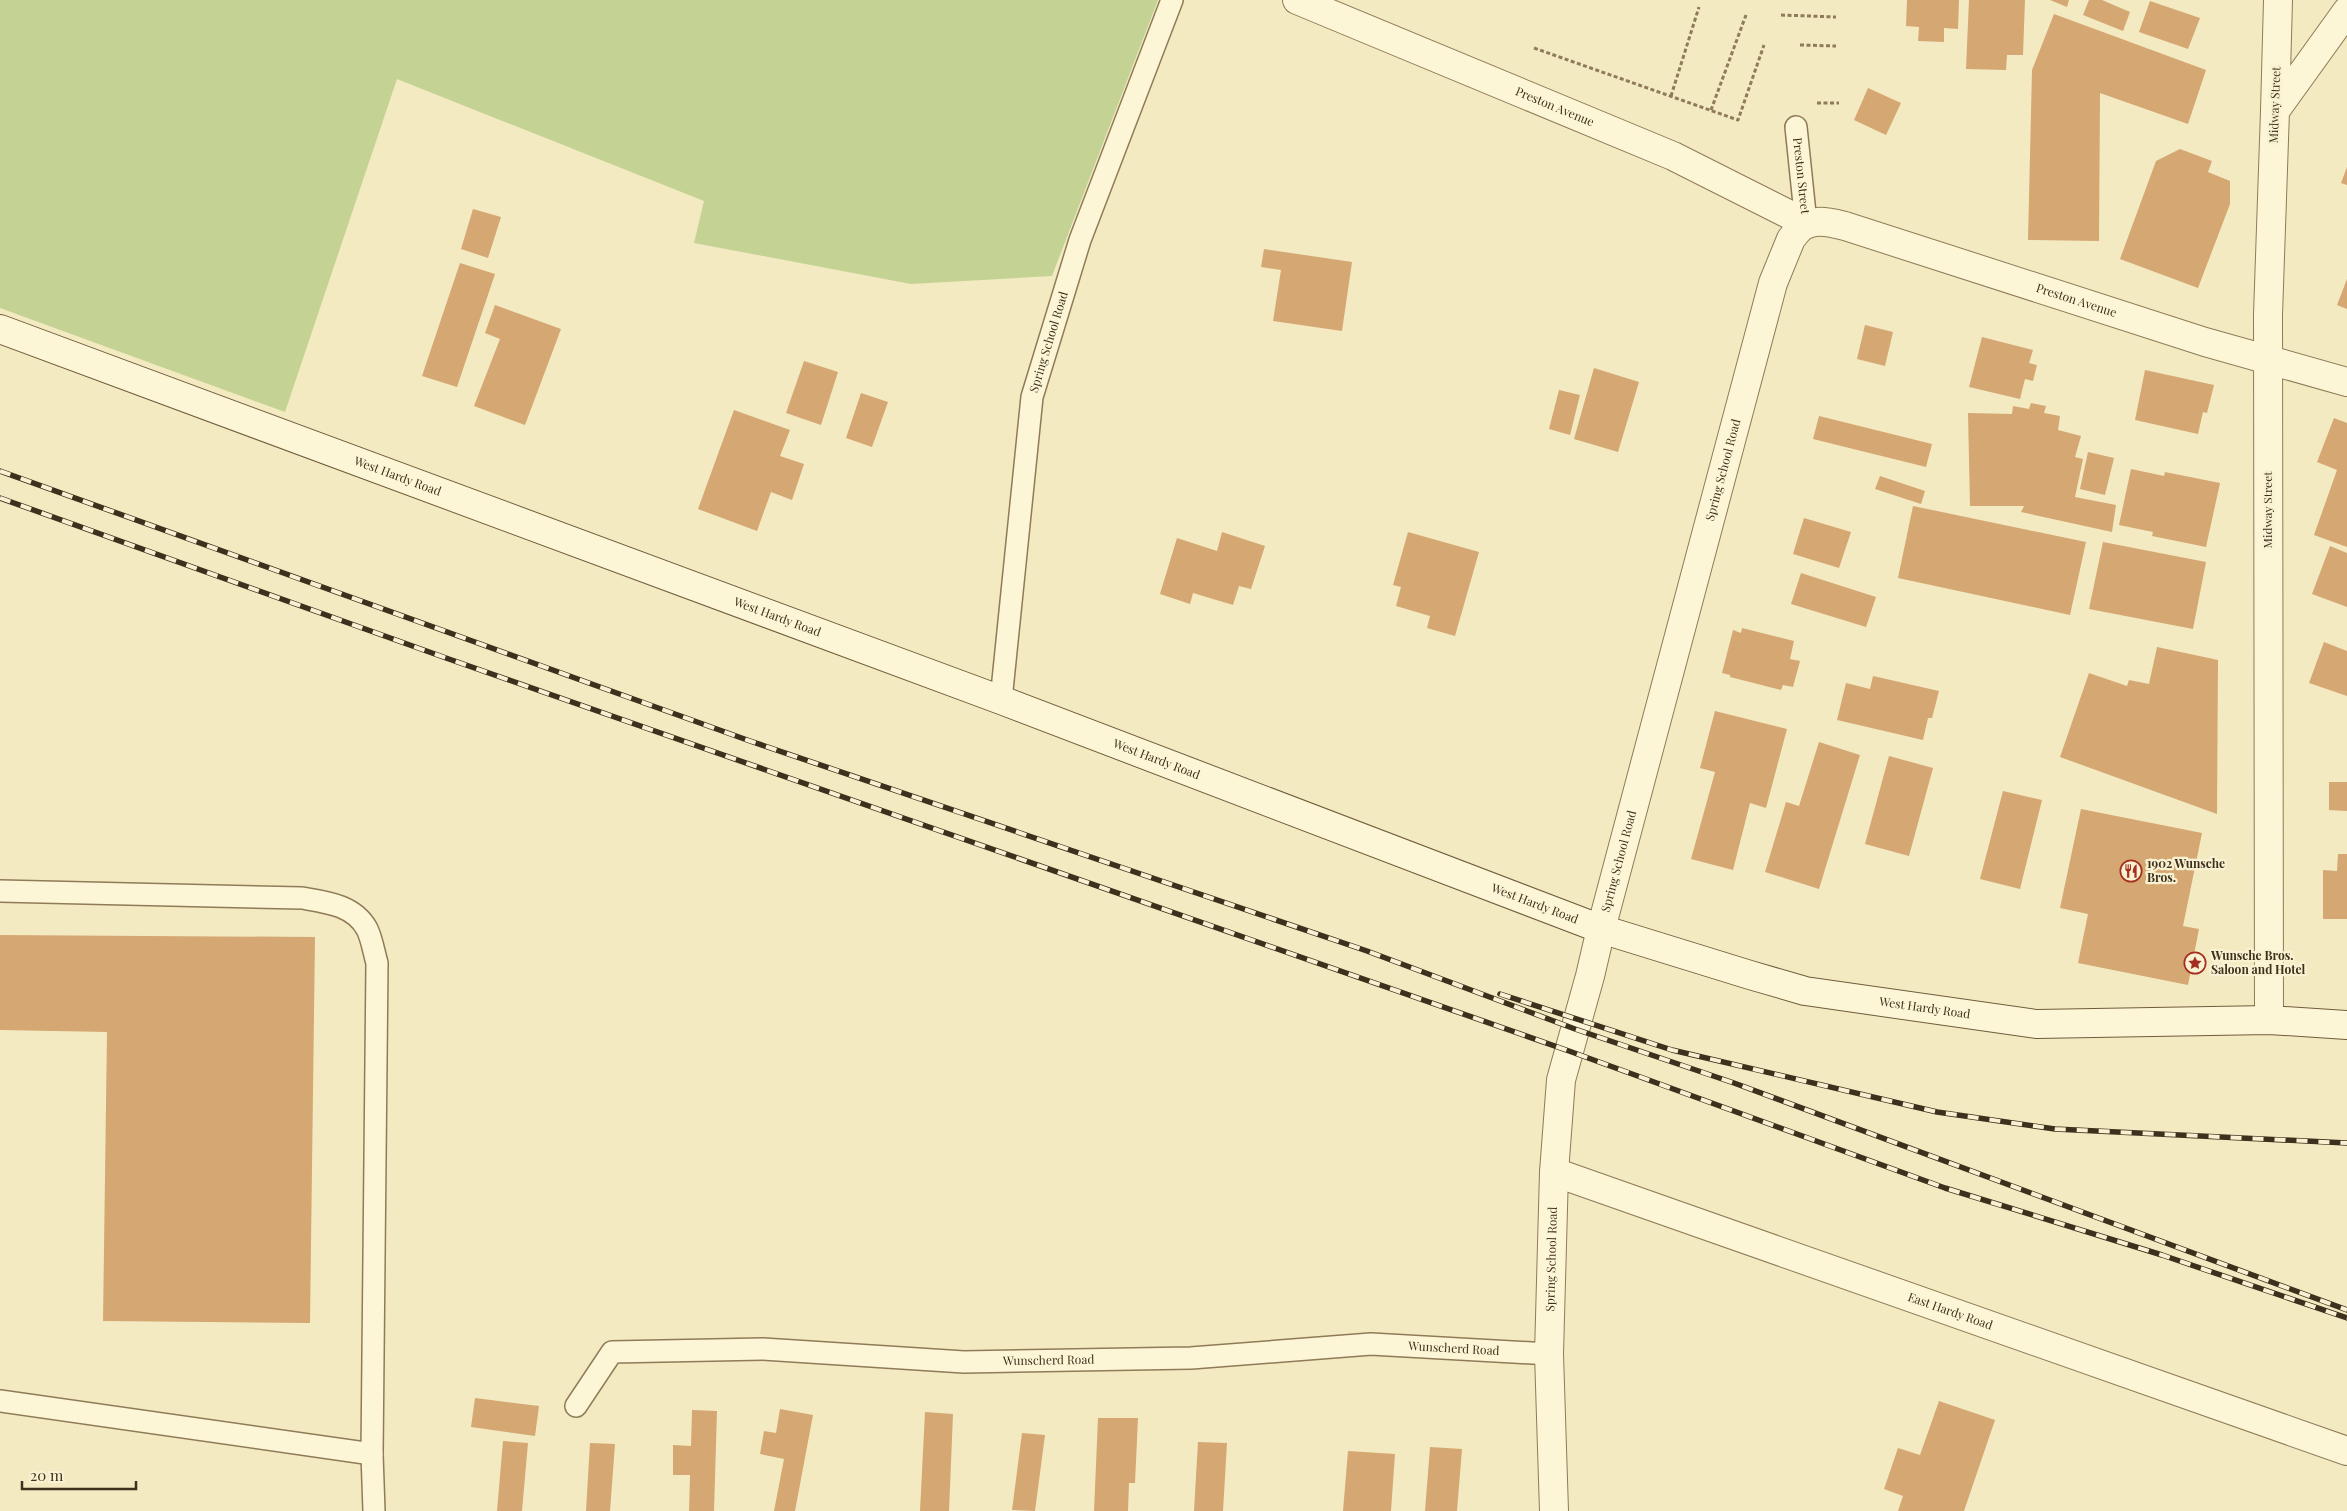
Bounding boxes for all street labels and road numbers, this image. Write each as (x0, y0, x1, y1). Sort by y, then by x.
street label: Midway Street (2265, 65, 2283, 144)
street label: Preston Avenue (1513, 83, 1597, 129)
street label: Preston Street (1790, 137, 1814, 215)
street label: Preston Avenue (2034, 279, 2119, 320)
street label: Spring School Road (1025, 289, 1071, 394)
street label: Spring School Road (1701, 417, 1743, 522)
street label: West Hardy Road (351, 452, 444, 499)
street label: Midway Street (2259, 471, 2275, 548)
street label: West Hardy Road (731, 592, 823, 640)
street label: West Hardy Road (1110, 734, 1203, 782)
street label: Spring School Road (1597, 808, 1639, 914)
street label: West Hardy Road (1489, 879, 1581, 927)
street label: West Hardy Road (1877, 993, 1972, 1022)
street label: Spring School Road (1541, 1206, 1560, 1312)
street label: East Hardy Road (1906, 1288, 1995, 1333)
street label: Wunscherd Road (1407, 1337, 1500, 1358)
street label: Wunscherd Road (1002, 1351, 1094, 1368)

